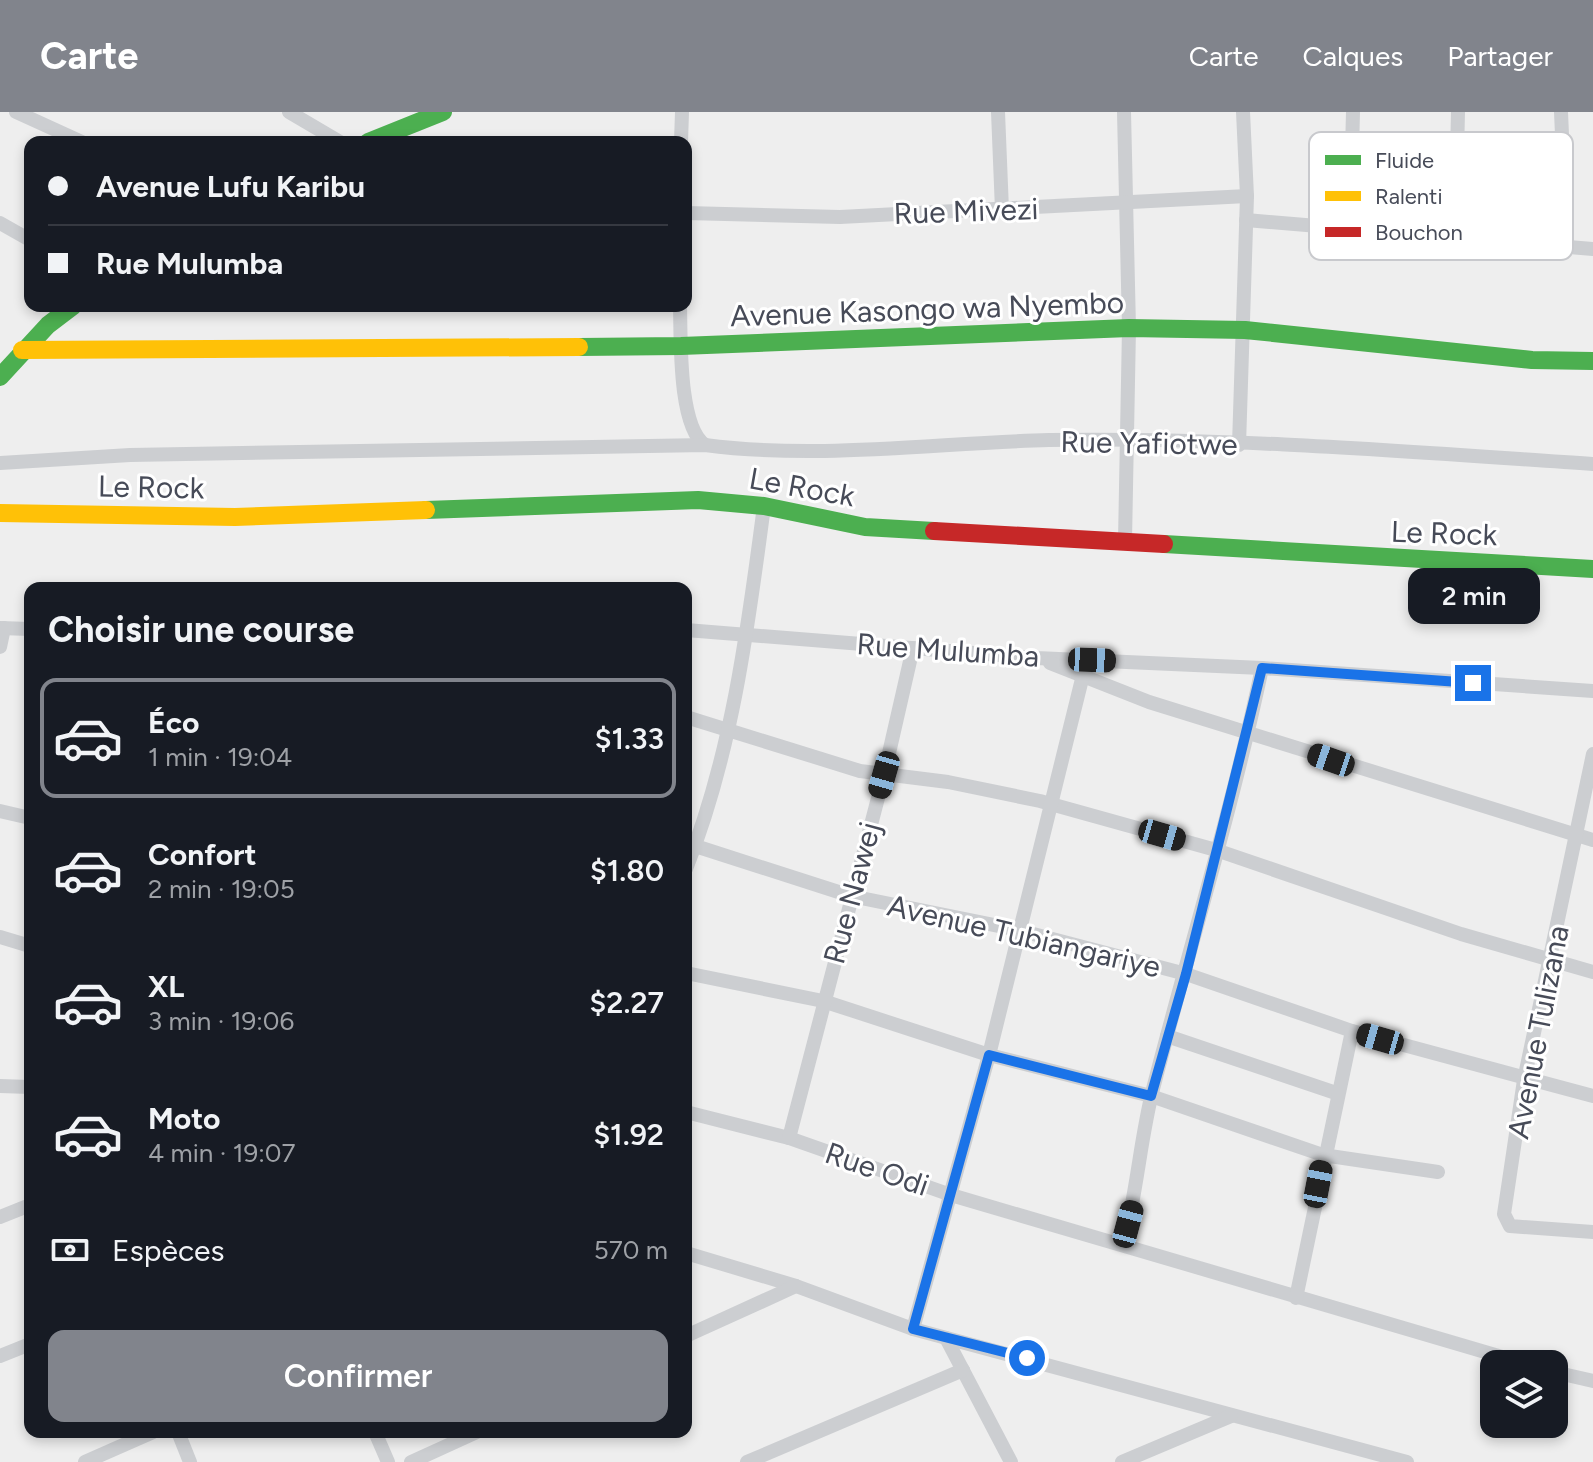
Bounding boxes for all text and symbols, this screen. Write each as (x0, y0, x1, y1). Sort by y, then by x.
text: Carte (40, 33, 138, 79)
text: Carte (1189, 39, 1259, 73)
text: Calques (1303, 39, 1403, 73)
text: Partager (1447, 39, 1553, 73)
legend (1309, 132, 1573, 260)
text: Fluide (1375, 147, 1434, 174)
text: Avenue Lufu Karibu (96, 168, 365, 205)
text: Ralenti (1375, 183, 1443, 210)
street label: Rue Mivezi (893, 190, 1039, 232)
text: Bouchon (1375, 219, 1463, 246)
text: Rue Mulumba (96, 245, 283, 282)
street label: Avenue Kasongo wa Nyembo (729, 284, 1125, 334)
street label: Rue Yafiotwe (1060, 423, 1238, 463)
street label: Le Rock (746, 460, 858, 515)
street label: Le Rock (98, 468, 205, 506)
street label: Le Rock (1390, 513, 1498, 553)
callout: 2 min (1407, 567, 1539, 623)
text: 2 min (1442, 580, 1506, 612)
text: Choisir une course (48, 608, 354, 651)
street label: Rue Mulumba (855, 625, 1041, 675)
car (1068, 647, 1116, 673)
route end (1455, 665, 1491, 701)
icon: car (52, 702, 124, 774)
text: Éco (148, 704, 199, 741)
text: $1.33 (595, 720, 664, 757)
text: 1 min · 19:04 (148, 741, 292, 773)
car (1304, 741, 1358, 779)
car (866, 749, 902, 801)
car (1136, 817, 1188, 853)
street label: Rue Nawej (815, 818, 889, 968)
icon: car (52, 834, 124, 906)
text: Confort (148, 836, 257, 873)
text: $1.80 (590, 852, 664, 889)
text: 2 min · 19:05 (148, 873, 295, 905)
street label: Avenue Tubiangariye (884, 887, 1164, 985)
street label: Avenue Tulizana (1499, 922, 1577, 1142)
icon: car (52, 966, 124, 1038)
text: XL (148, 968, 184, 1005)
text: $2.27 (590, 984, 664, 1021)
text: 3 min · 19:06 (148, 1005, 294, 1037)
car (1354, 1021, 1406, 1057)
icon: car (52, 1098, 124, 1170)
text: Moto (148, 1100, 220, 1137)
text: $1.92 (593, 1116, 664, 1153)
street label: Rue Odi (820, 1134, 934, 1204)
text: 4 min · 19:07 (148, 1137, 295, 1169)
car (1302, 1158, 1334, 1210)
car (1110, 1198, 1146, 1250)
icon: cash (48, 1228, 92, 1272)
text: Espèces (112, 1232, 224, 1269)
text: 570 m (594, 1234, 668, 1266)
button: Confirmer (48, 1330, 668, 1422)
route start (1009, 1340, 1045, 1376)
map controls (1480, 1350, 1568, 1438)
button: layers (1480, 1350, 1568, 1438)

